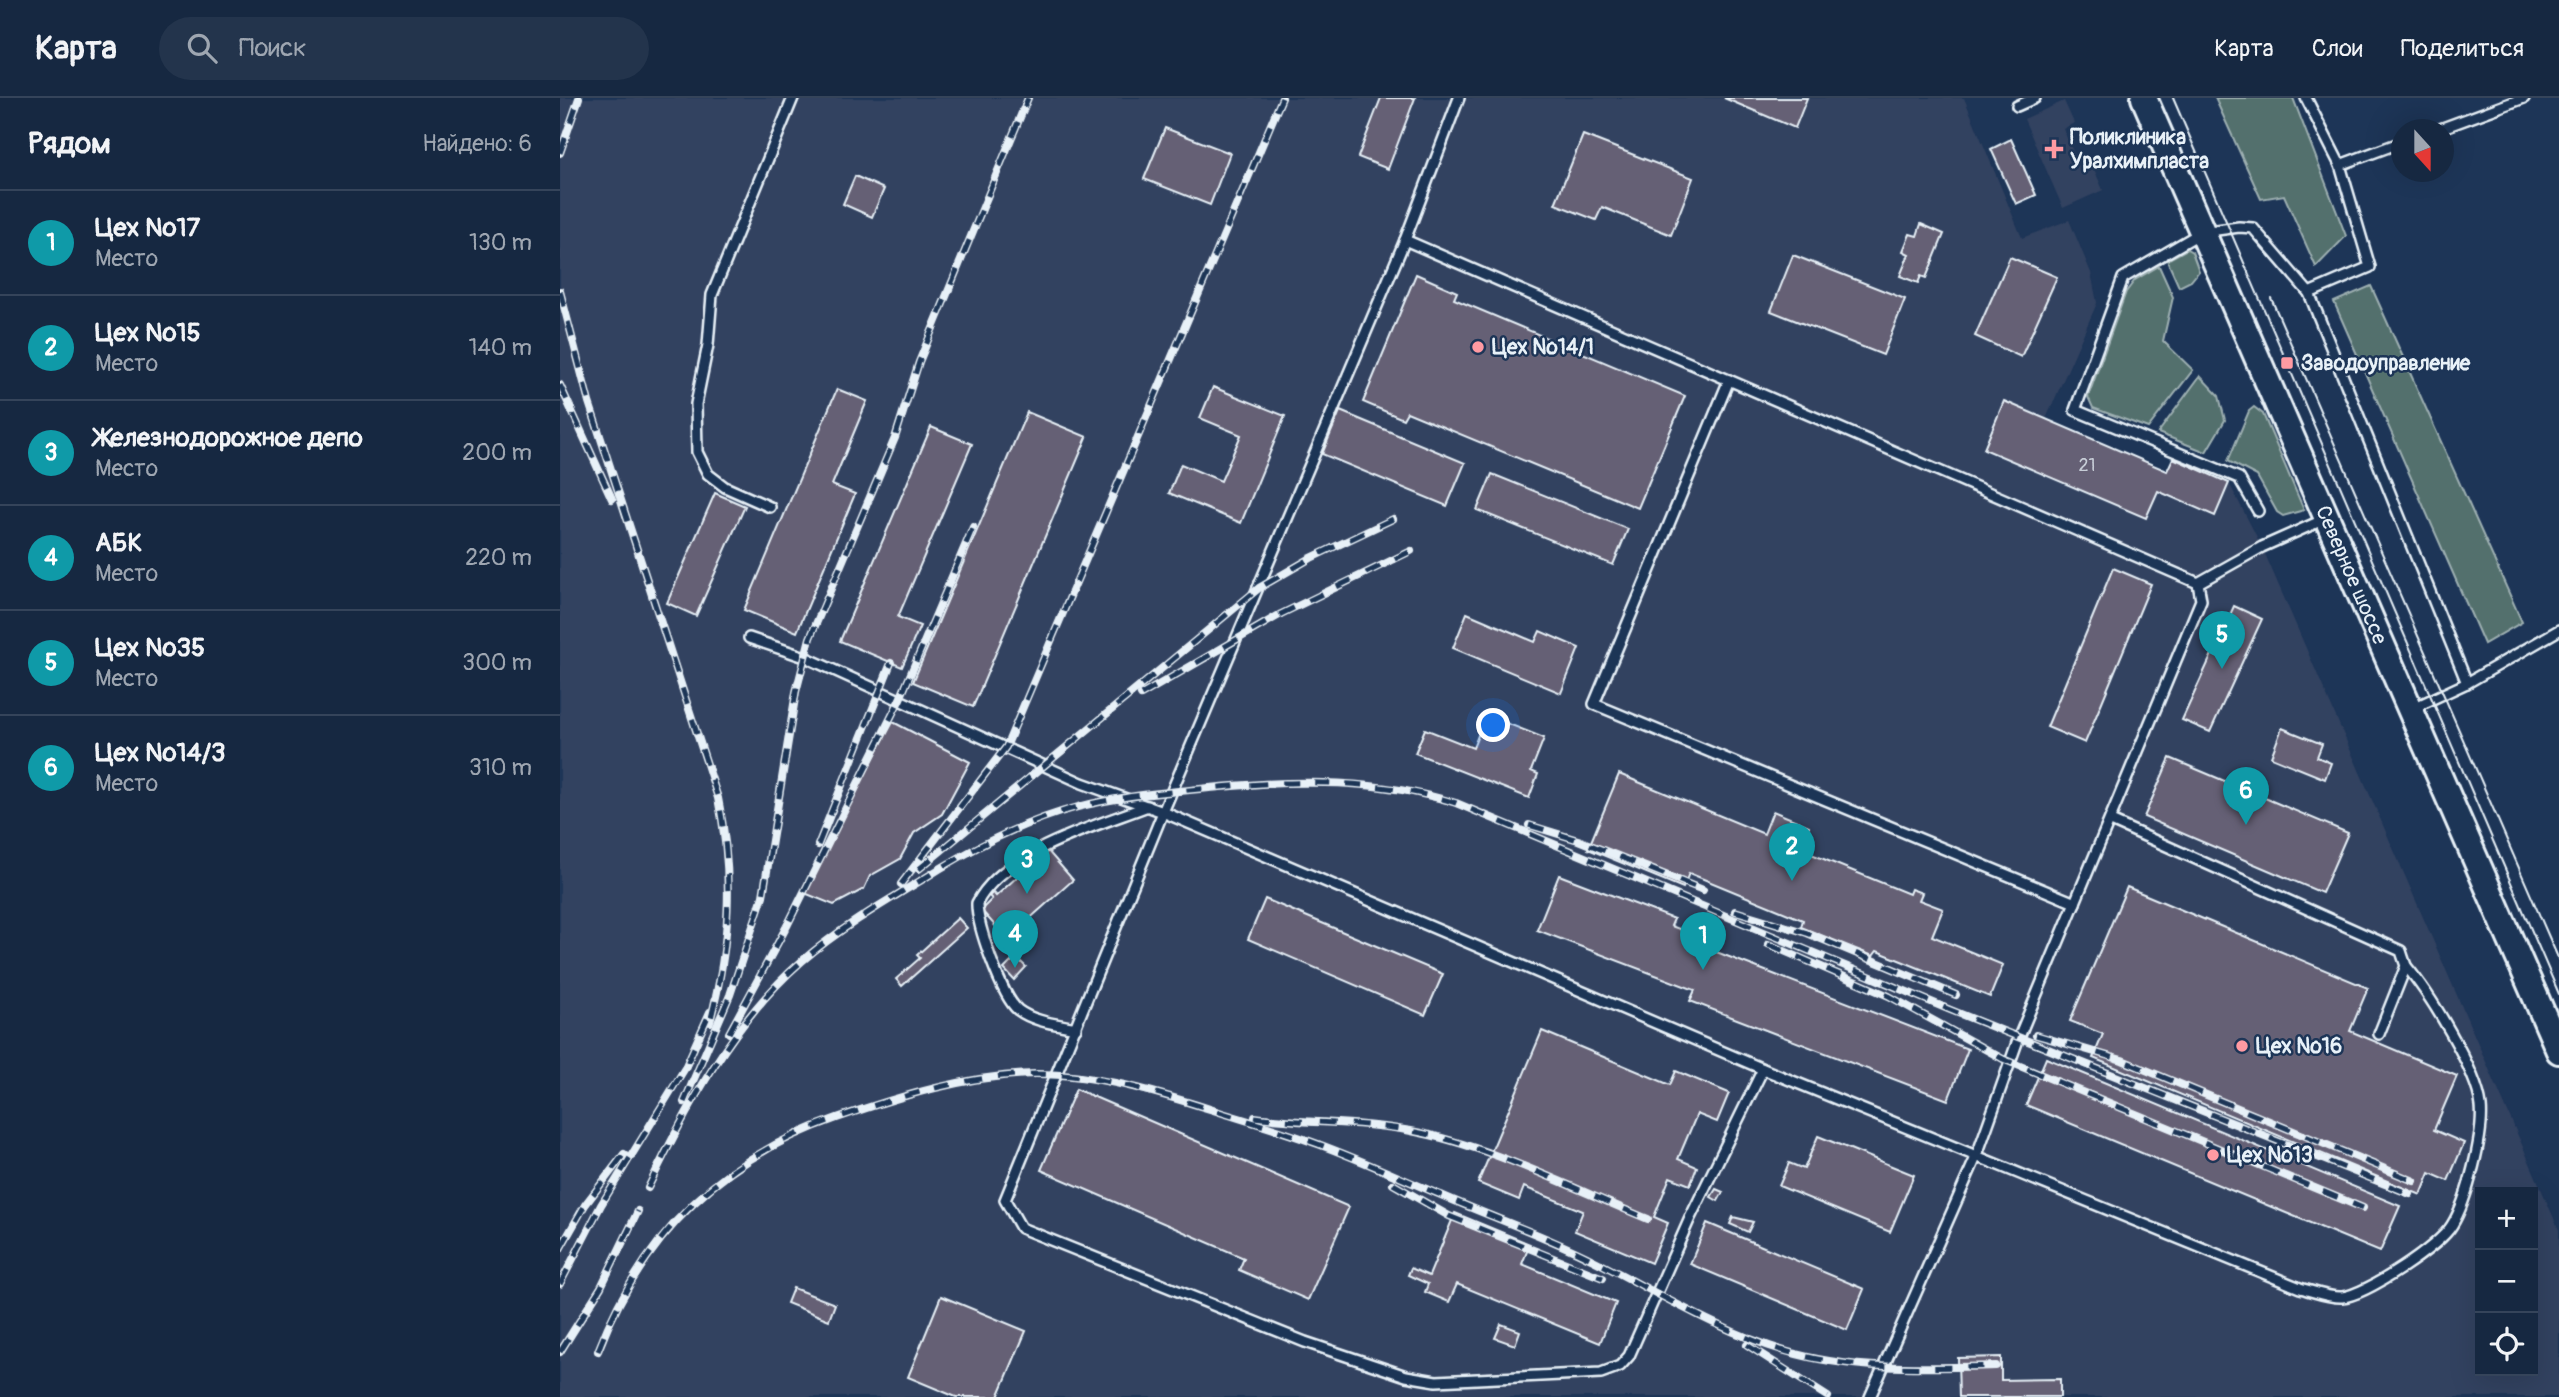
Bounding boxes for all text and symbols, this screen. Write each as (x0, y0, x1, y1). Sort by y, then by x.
search box (159, 17, 649, 80)
text: Карта (35, 28, 117, 69)
icon: search (183, 29, 221, 67)
text: Поиск (239, 32, 307, 64)
text: Карта (2214, 34, 2274, 63)
text: Слои (2312, 34, 2363, 63)
text: Поделиться (2401, 34, 2524, 63)
north arrow (2391, 119, 2454, 182)
place label: Поликлиника Уралхимпласта (2070, 124, 2209, 175)
text: Рядом (28, 125, 111, 162)
text: Найдено: 6 (422, 129, 532, 158)
marker: Поликлиника Уралхимпласта (2044, 139, 2064, 159)
text: Цех №17 (95, 212, 200, 244)
text: 1 (47, 228, 56, 257)
text: 130 m (469, 228, 532, 257)
text: Место (95, 244, 158, 273)
text: Цех №15 (95, 317, 201, 349)
text: 2 (45, 333, 57, 362)
text: 140 m (469, 333, 532, 362)
place label: Цех №14/1 (1492, 334, 1594, 361)
marker: Цех №14/1 (1470, 339, 1486, 355)
text: Место (95, 349, 158, 378)
place label: Заводоуправление (2301, 350, 2471, 377)
marker: Заводоуправление (2279, 355, 2295, 371)
text: Железнодорожное депо (95, 422, 363, 454)
text: 3 (45, 438, 57, 467)
text: 200 m (462, 438, 532, 467)
text: Место (95, 454, 158, 483)
house number: 21 (2078, 454, 2096, 477)
street label: Северное шоссе (2309, 501, 2393, 649)
text: АБК (95, 527, 142, 559)
text: 4 (44, 543, 58, 572)
text: 220 m (465, 543, 532, 572)
text: Место (95, 559, 158, 588)
pin: 5 (2199, 611, 2245, 669)
text: Цех №35 (95, 632, 205, 664)
text: 5 (45, 648, 57, 677)
text: 300 m (462, 648, 532, 677)
text: Место (95, 664, 158, 693)
your location (1476, 708, 1510, 742)
text: Цех №14/3 (95, 737, 226, 769)
text: 6 (44, 753, 58, 782)
text: 310 m (469, 753, 532, 782)
pin: 6 (2223, 767, 2269, 825)
text: Место (95, 769, 158, 798)
pin: 2 (1769, 823, 1815, 881)
pin: 3 (1004, 836, 1050, 894)
pin: 4 (992, 910, 1038, 968)
pin: 1 (1680, 912, 1726, 970)
place label: Цех №16 (2256, 1033, 2342, 1060)
marker: Цех №16 (2234, 1038, 2250, 1054)
place label: Цех №13 (2227, 1142, 2313, 1169)
marker: Цех №13 (2205, 1147, 2221, 1163)
map controls (2475, 1187, 2538, 1376)
button: + (2475, 1187, 2538, 1250)
button: − (2475, 1250, 2538, 1313)
button: locate (2475, 1313, 2538, 1376)

